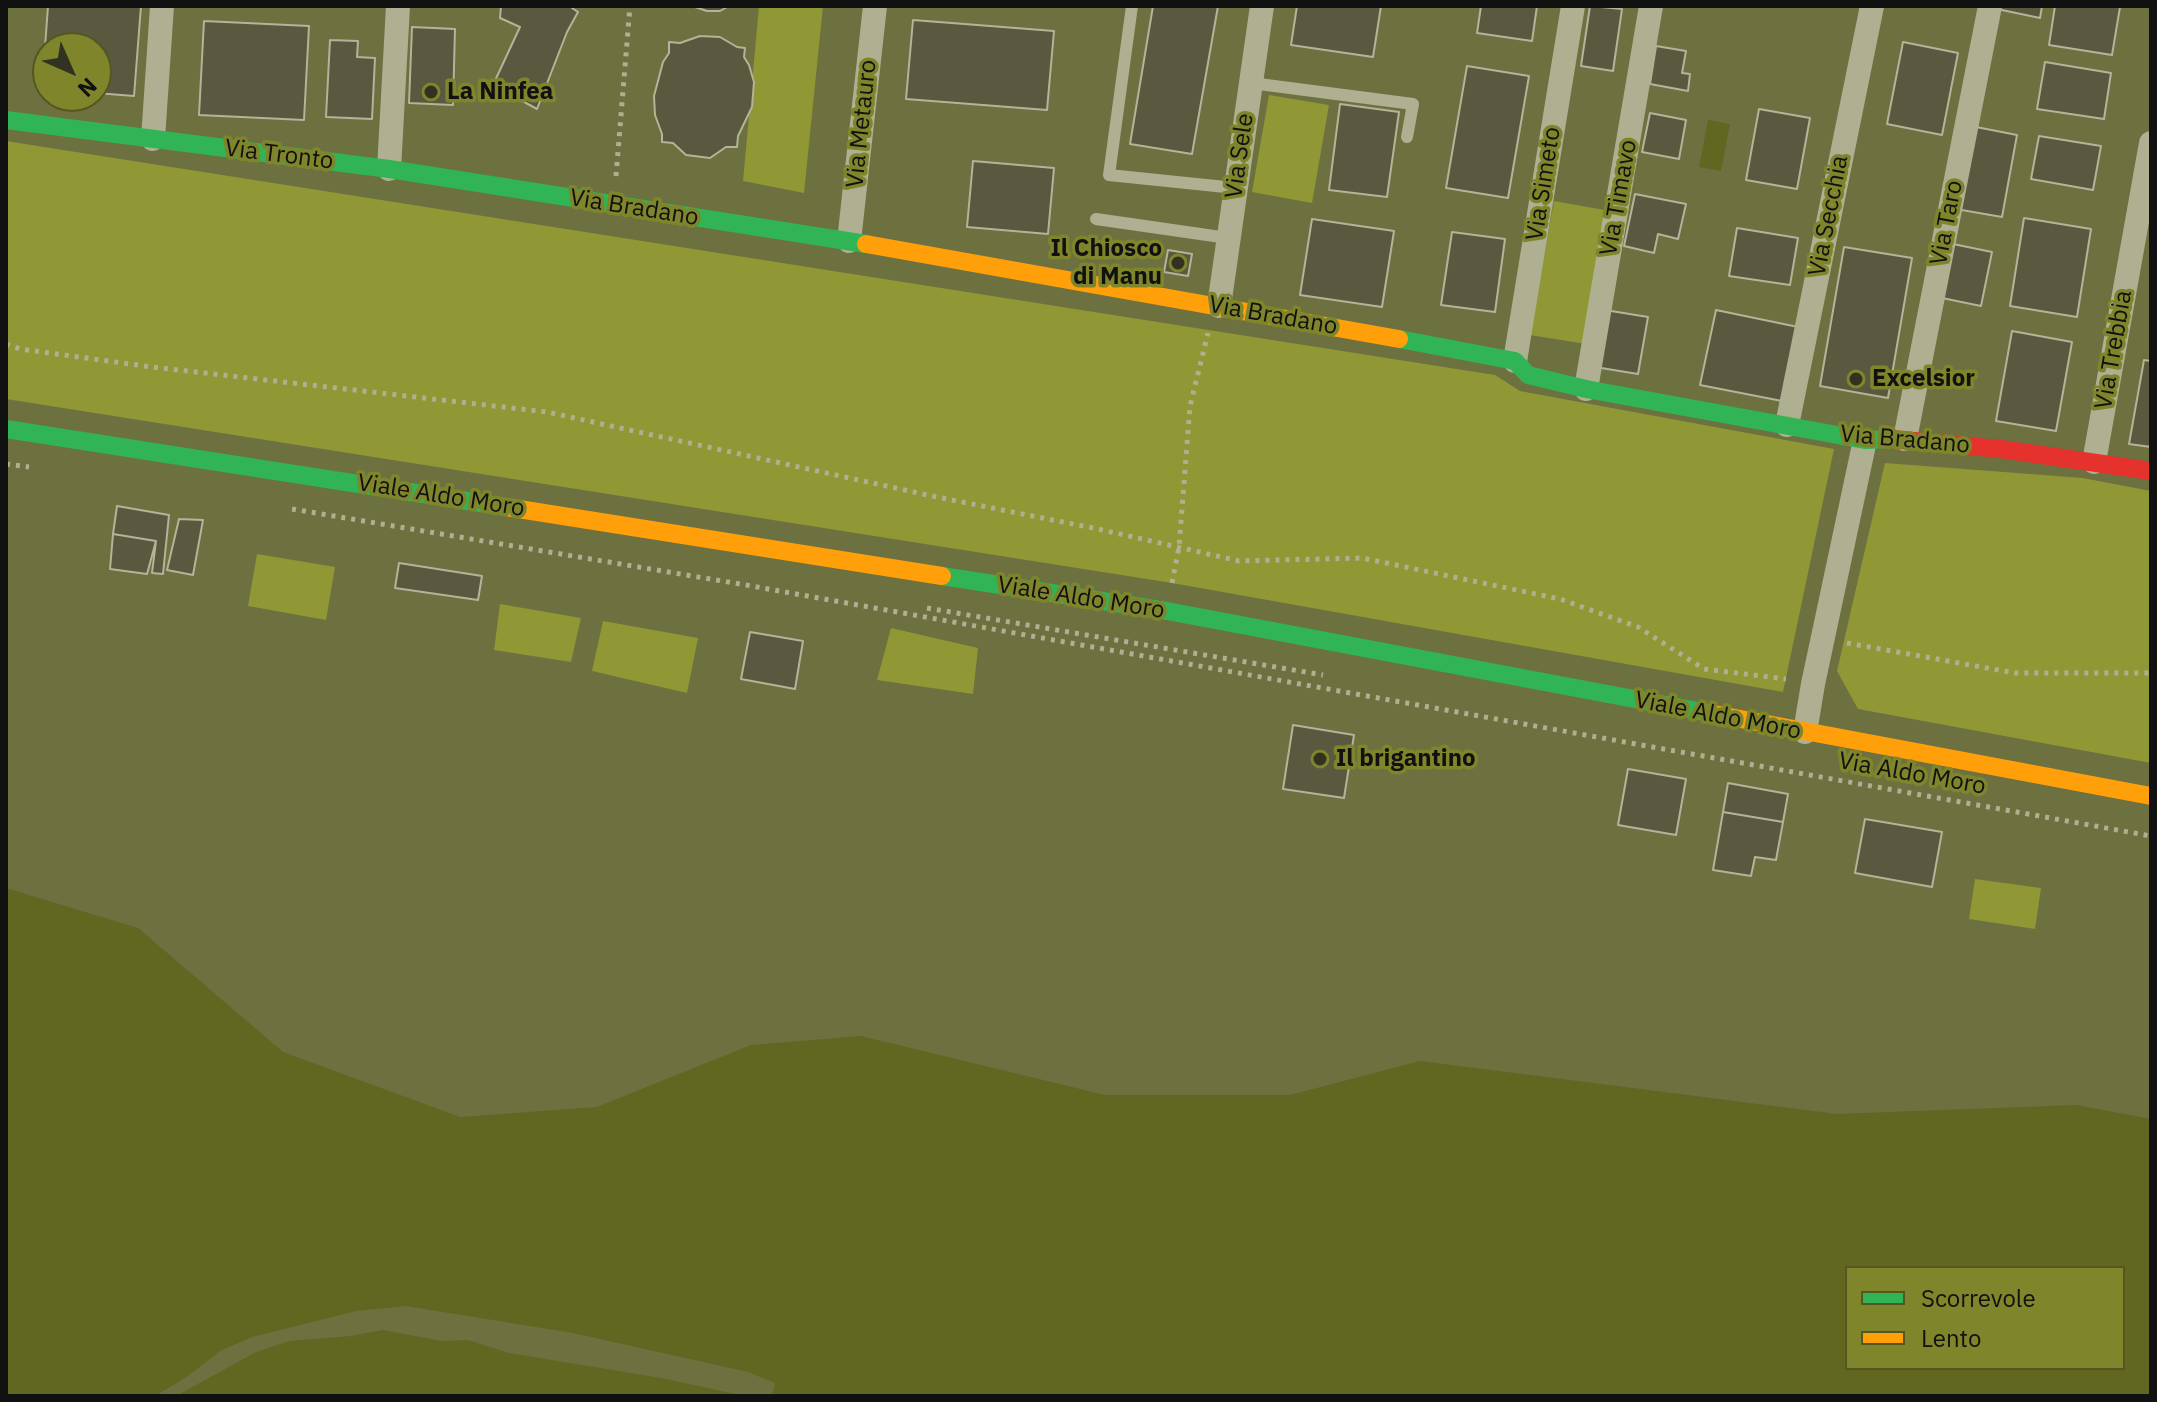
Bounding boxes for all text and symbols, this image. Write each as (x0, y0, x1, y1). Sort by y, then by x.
north arrow (32, 32, 112, 112)
street label: Via Metauro (841, 58, 883, 190)
text: N (72, 72, 104, 104)
place label: La Ninfea (447, 78, 553, 106)
marker: La Ninfea (422, 83, 440, 101)
street label: Via Sele (1220, 111, 1260, 201)
street label: Via Simeto (1521, 125, 1567, 243)
street label: Via Tronto (223, 134, 335, 176)
street label: Via Timavo (1595, 138, 1643, 258)
street label: Via Secchia (1803, 153, 1855, 279)
street label: Via Taro (1925, 178, 1969, 268)
street label: Via Bradano (567, 184, 701, 232)
place label: Il Chiosco di Manu (1050, 235, 1162, 291)
marker: Il Chiosco di Manu (1169, 254, 1187, 272)
street label: Via Trebbia (2089, 288, 2139, 412)
street label: Via Bradano (1206, 291, 1340, 341)
place label: Excelsior (1872, 365, 1975, 393)
marker: Excelsior (1847, 370, 1865, 388)
street label: Via Bradano (1839, 420, 1971, 460)
street label: Viale Aldo Moro (355, 469, 527, 523)
street label: Viale Aldo Moro (995, 571, 1167, 625)
street label: Viale Aldo Moro (1632, 686, 1804, 746)
place label: Il brigantino (1336, 745, 1476, 773)
street label: Via Aldo Moro (1836, 747, 1988, 801)
marker: Il brigantino (1311, 750, 1329, 768)
legend (1845, 1266, 2125, 1370)
text: Scorrevole (1921, 1282, 2036, 1314)
text: Lento (1921, 1322, 1981, 1354)

